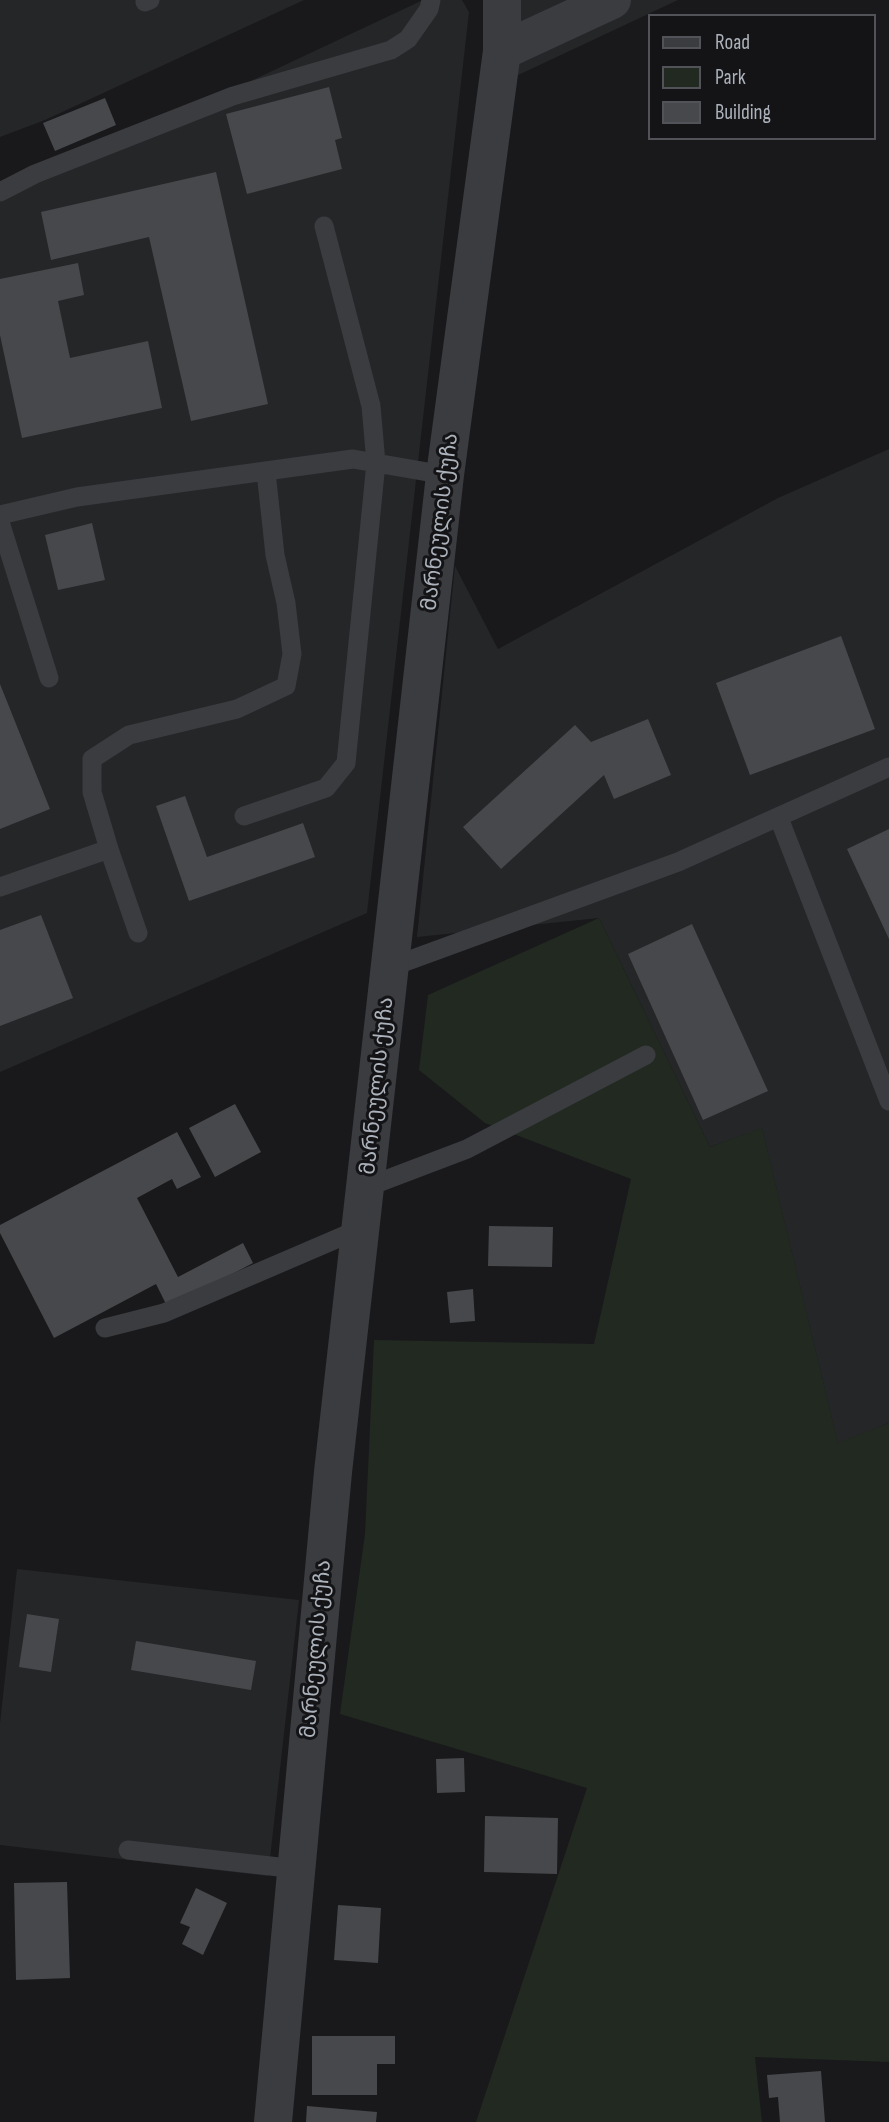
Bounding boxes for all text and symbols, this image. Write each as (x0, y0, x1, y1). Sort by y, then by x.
legend (648, 14, 875, 140)
text: Road (715, 30, 750, 55)
text: Park (715, 65, 746, 90)
text: Building (715, 100, 771, 125)
street label: მარნეულის ქუჩა (418, 432, 464, 612)
street label: მარნეულის ქუჩა (356, 996, 400, 1176)
street label: მარნეულის ქუჩა (297, 1559, 337, 1739)

